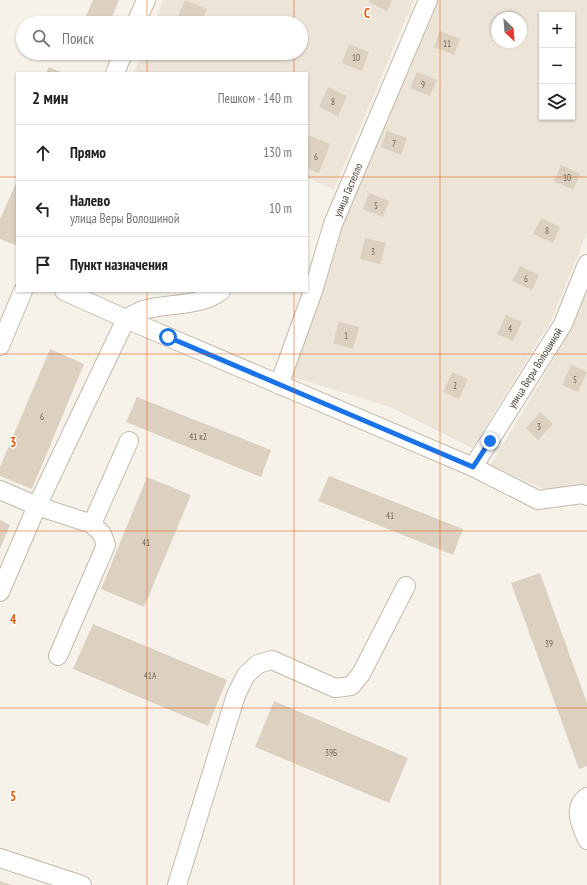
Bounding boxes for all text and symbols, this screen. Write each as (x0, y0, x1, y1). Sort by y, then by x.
text: C (364, 5, 370, 22)
north arrow (491, 12, 527, 48)
map controls (539, 12, 575, 120)
button: + (539, 12, 575, 48)
search box (16, 16, 308, 60)
icon: search (30, 27, 52, 49)
text: Поиск (62, 29, 94, 48)
house number: 11 (443, 38, 451, 49)
button: − (539, 48, 575, 84)
house number: 10 (352, 52, 360, 63)
house number: 9 (421, 79, 425, 90)
button: layers (539, 84, 575, 120)
text: 2 мин (32, 87, 68, 109)
text: Пешком · 140 m (218, 90, 292, 107)
house number: 8 (331, 96, 335, 107)
house number: 7 (392, 138, 396, 149)
icon: ahead (32, 142, 54, 164)
text: Прямо (70, 143, 106, 162)
text: 130 m (263, 144, 292, 161)
house number: 6 (314, 151, 318, 162)
street label: улица Гастелло (330, 161, 366, 219)
house number: 10 (563, 172, 571, 183)
text: Налево (70, 191, 110, 210)
icon: left (32, 198, 54, 220)
text: 10 m (269, 200, 292, 217)
house number: 5 (374, 200, 378, 211)
text: улица Веры Волошиной (70, 210, 179, 227)
house number: 8 (545, 225, 549, 236)
house number: 3 (371, 246, 375, 257)
icon: arrive (32, 254, 54, 276)
text: Пункт назначения (70, 255, 168, 274)
house number: 6 (524, 273, 528, 284)
house number: 4 (508, 323, 512, 334)
street label: улица Веры Волошиной (505, 325, 566, 411)
route start (159, 328, 177, 346)
house number: 1 (344, 330, 348, 341)
house number: 5 (573, 374, 577, 385)
house number: 2 (453, 380, 457, 391)
house number: 6 (40, 411, 44, 422)
house number: 3 (537, 421, 541, 432)
house number: 41 к2 (189, 431, 207, 442)
route end (481, 432, 499, 450)
text: 3 (10, 434, 16, 451)
house number: 41 (386, 510, 394, 521)
house number: 41 (142, 537, 150, 548)
text: 4 (10, 611, 17, 628)
house number: 39 (545, 638, 553, 649)
house number: 41А (144, 670, 157, 681)
house number: 39Б (325, 747, 337, 758)
text: 5 (10, 788, 16, 805)

